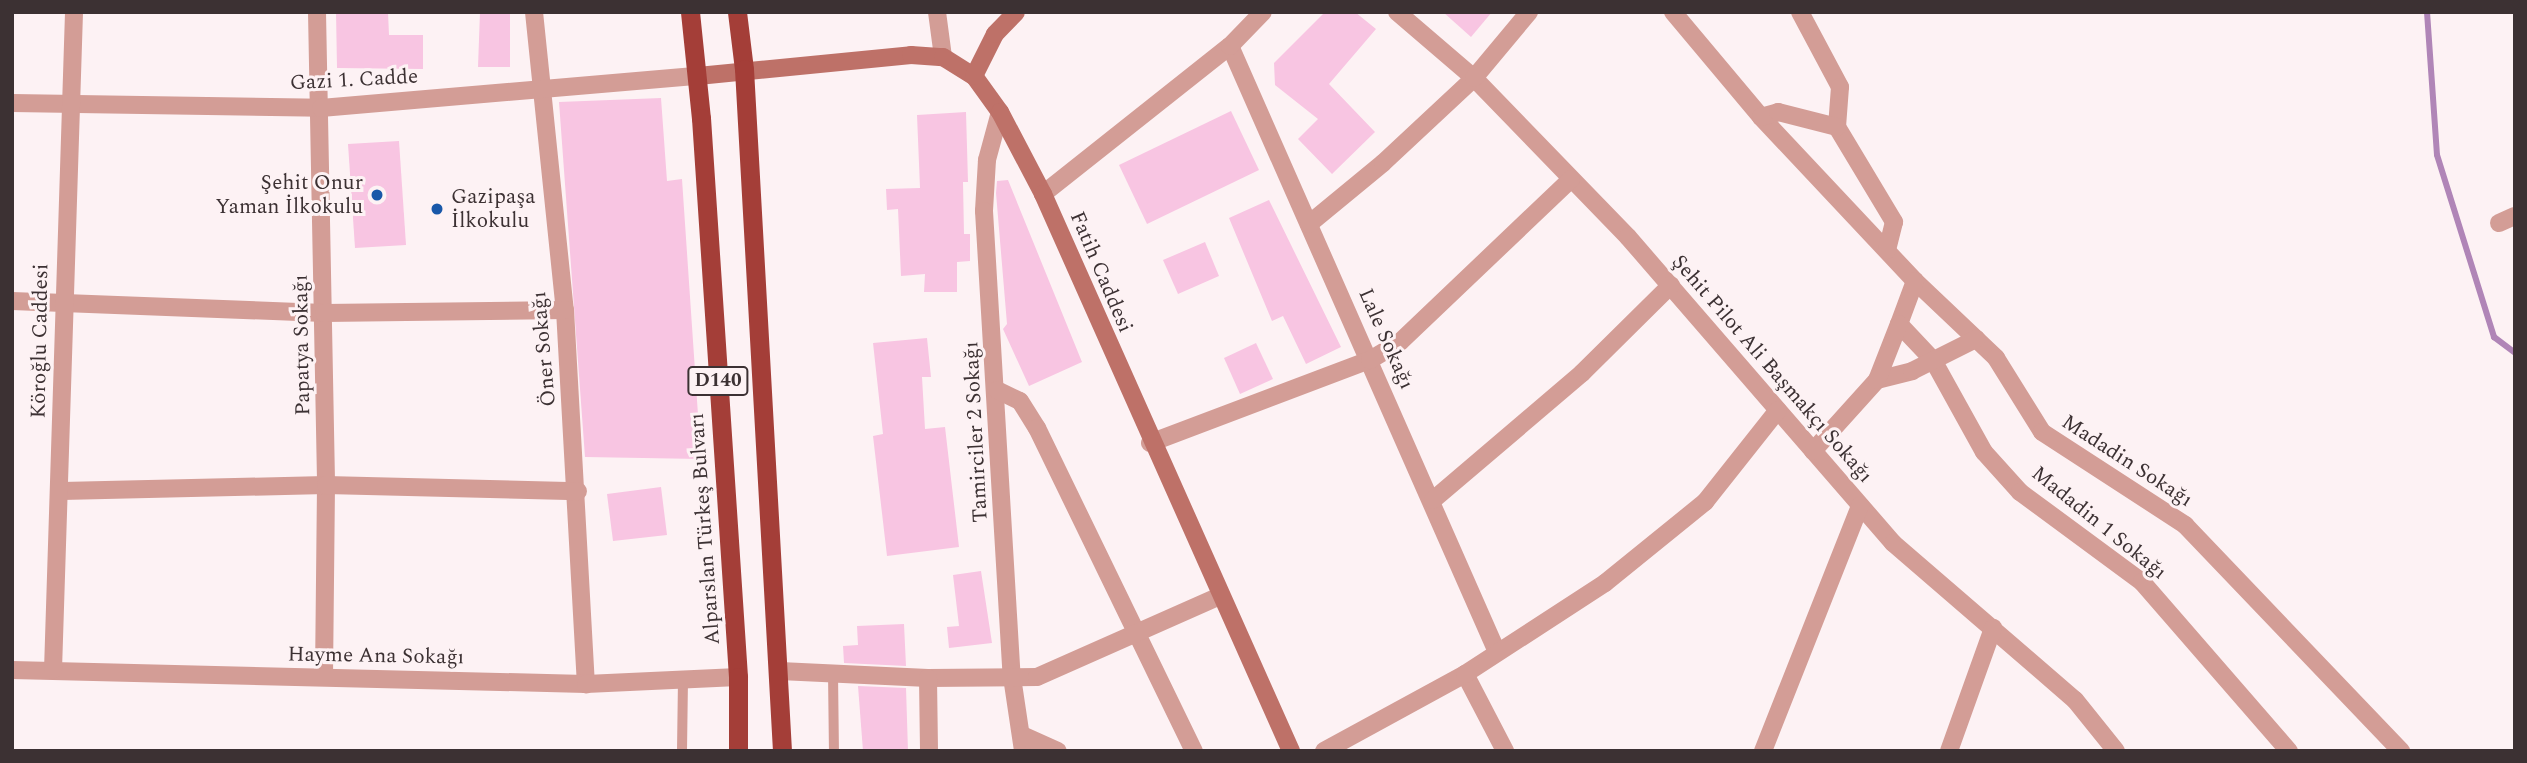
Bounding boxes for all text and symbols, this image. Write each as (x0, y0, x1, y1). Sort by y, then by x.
street label: Gazi 1. Cadde (289, 64, 419, 96)
place label: Şehit Onur Yaman İlkokulu (215, 170, 363, 220)
place label: Gazipaşa İlkokulu (451, 184, 536, 234)
marker: Şehit Onur Yaman İlkokulu (369, 187, 385, 203)
marker: Gazipaşa İlkokulu (429, 201, 445, 217)
street label: Fatih Caddesi (1064, 208, 1138, 336)
street label: Şehit Pilot Ali Başmakçı Sokağı (1666, 250, 1878, 488)
street label: Köroğlu Caddesi (26, 263, 54, 419)
street label: Papatya Sokağı (288, 274, 316, 416)
street label: Lale Sokağı (1353, 285, 1419, 393)
street label: Öner Sokağı (526, 290, 562, 408)
street label: Tamirciler 2 Sokağı (959, 341, 993, 523)
road number: D140 (686, 366, 750, 396)
street label: Madadin Sokağı (2057, 409, 2197, 513)
street label: Alparslan Türkeş Bulvarı (684, 412, 726, 646)
street label: Madadin 1 Sokağı (2026, 461, 2172, 585)
street label: Hayme Ana Sokağı (287, 642, 465, 670)

